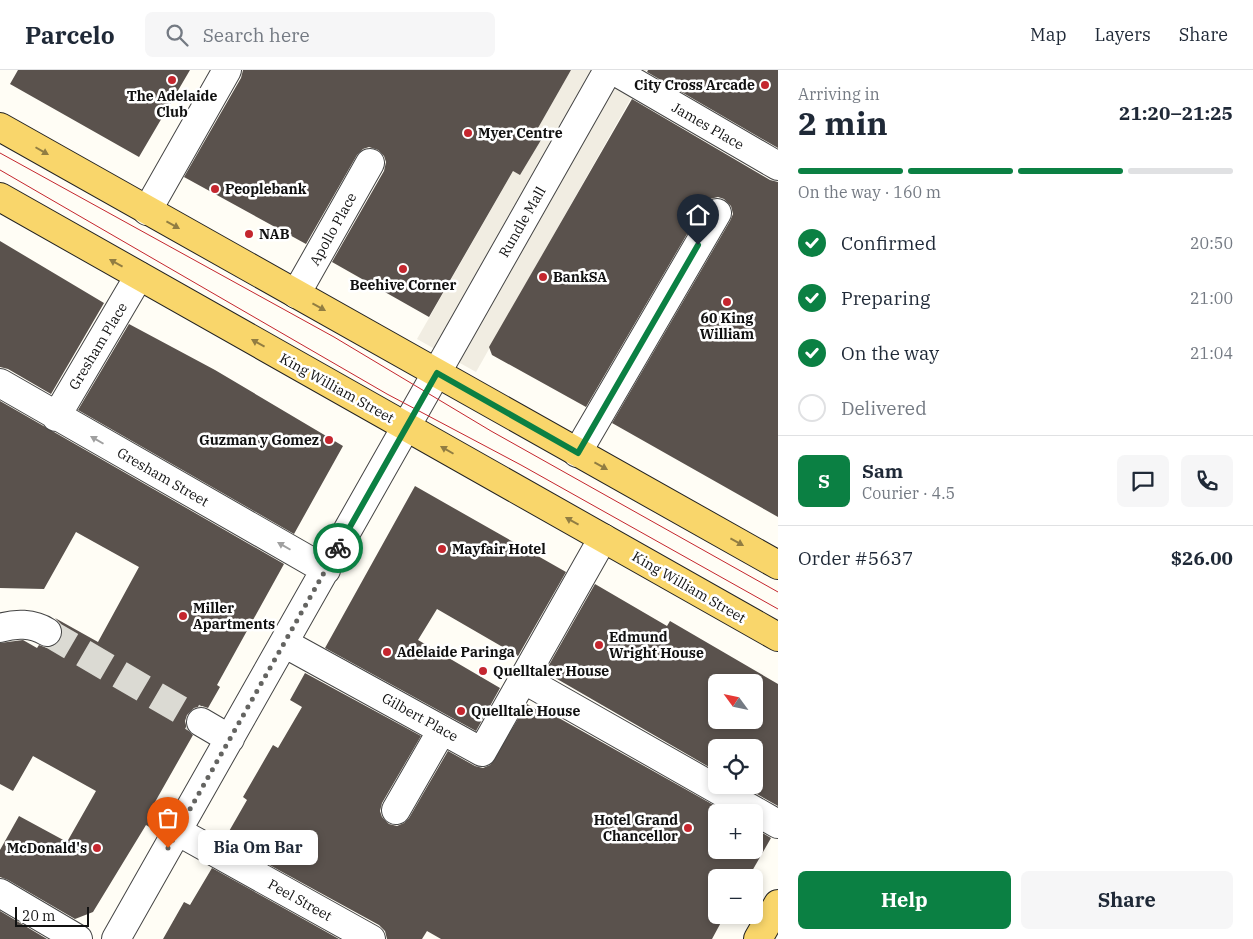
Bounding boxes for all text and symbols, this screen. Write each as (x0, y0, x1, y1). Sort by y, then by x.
search box (145, 12, 495, 57)
text: Parcelo (25, 19, 115, 51)
icon: search (163, 21, 191, 49)
text: Search here (203, 23, 310, 47)
text: Map (1030, 23, 1067, 46)
text: Layers (1095, 23, 1151, 46)
text: Share (1179, 23, 1228, 46)
marker: The Adelaide Club (166, 74, 178, 86)
place label: City Cross Arcade (634, 76, 755, 94)
marker: City Cross Arcade (759, 79, 771, 91)
text: Arriving in (798, 84, 880, 104)
place label: The Adelaide Club (127, 87, 217, 121)
street label: James Place (669, 98, 747, 154)
text: 21:20–21:25 (1119, 101, 1233, 125)
text: 2 min (798, 102, 888, 144)
place label: Myer Centre (478, 124, 563, 142)
marker: Myer Centre (462, 127, 474, 139)
one-way arrow (35, 147, 50, 155)
place label: Peoplebank (225, 180, 307, 198)
text: On the way · 160 m (798, 182, 941, 202)
marker: Peoplebank (209, 183, 221, 195)
street label: Rundle Mall (495, 183, 549, 261)
street label: Apollo Place (306, 189, 360, 269)
pin (677, 194, 719, 245)
icon: home (684, 201, 712, 229)
one-way arrow (166, 220, 179, 229)
place label: NAB (259, 225, 290, 243)
marker: NAB (243, 228, 255, 240)
icon: check (798, 229, 826, 257)
text: Confirmed (841, 231, 936, 255)
text: 20:50 (1190, 233, 1233, 253)
one-way arrow (109, 259, 124, 267)
marker: Beehive Corner (397, 263, 409, 275)
place label: BankSA (553, 268, 607, 286)
marker: BankSA (537, 271, 549, 283)
place label: Beehive Corner (350, 276, 456, 294)
icon: check (798, 284, 826, 312)
text: Preparing (841, 286, 930, 310)
text: 21:00 (1190, 288, 1233, 308)
marker: 60 King William (721, 296, 733, 308)
street label: Gresham Place (65, 299, 131, 393)
one-way arrow (312, 303, 327, 311)
place label: 60 King William (700, 309, 755, 343)
one-way arrow (250, 339, 265, 347)
icon: check (798, 339, 826, 367)
text: On the way (841, 341, 939, 365)
text: 21:04 (1190, 343, 1233, 363)
street label: King William Street (277, 349, 397, 427)
text: Delivered (841, 396, 927, 420)
place label: Guzman y Gomez (199, 431, 319, 449)
marker: Guzman y Gomez (323, 434, 335, 446)
one-way arrow (90, 435, 103, 444)
street label: Gresham Street (114, 443, 212, 511)
one-way arrow (440, 446, 454, 454)
button: chat (1117, 455, 1169, 507)
button: phone (1181, 455, 1233, 507)
text: Sam (862, 459, 903, 483)
one-way arrow (594, 462, 609, 470)
text: S (818, 469, 830, 493)
text: Courier · 4.5 (862, 483, 955, 503)
one-way arrow (566, 516, 579, 525)
courier (313, 523, 363, 573)
icon: bike (324, 534, 352, 562)
one-way arrow (731, 538, 744, 547)
place label: Mayfair Hotel (452, 540, 546, 558)
one-way arrow (277, 541, 290, 550)
marker: Mayfair Hotel (436, 543, 448, 555)
text: Order #5637 (798, 546, 913, 570)
text: $26.00 (1171, 546, 1233, 570)
street label: King William Street (629, 547, 749, 627)
place label: Miller Apartments (193, 599, 275, 633)
marker: Miller Apartments (177, 610, 189, 622)
place label: Edmund Wright House (609, 628, 704, 662)
marker: Edmund Wright House (593, 639, 605, 651)
place label: Adelaide Paringa (397, 643, 515, 661)
marker: Adelaide Paringa (381, 646, 393, 658)
place label: Quelltaler House (493, 662, 609, 680)
marker: Quelltaler House (477, 665, 489, 677)
north arrow (708, 674, 762, 729)
map controls (708, 674, 763, 924)
street label: Gilbert Place (379, 689, 461, 745)
place label: Quelltale House (471, 702, 580, 720)
marker: Quelltale House (455, 705, 467, 717)
button: locate (708, 739, 763, 794)
pin (147, 797, 189, 848)
icon: bag (154, 804, 182, 832)
button: + (708, 804, 763, 859)
place label: Hotel Grand Chancellor (594, 811, 678, 845)
marker: Hotel Grand Chancellor (682, 822, 694, 834)
callout: Bia Om Bar (198, 830, 318, 866)
text: Bia Om Bar (213, 837, 303, 857)
place label: McDonald's (7, 839, 87, 857)
marker: McDonald's (91, 842, 103, 854)
button: − (708, 869, 763, 924)
button: Help (798, 871, 1011, 929)
button: Share (1021, 871, 1233, 929)
street label: Peel Street (265, 875, 335, 925)
scale bar (15, 904, 89, 927)
text: 20 m (22, 907, 55, 925)

